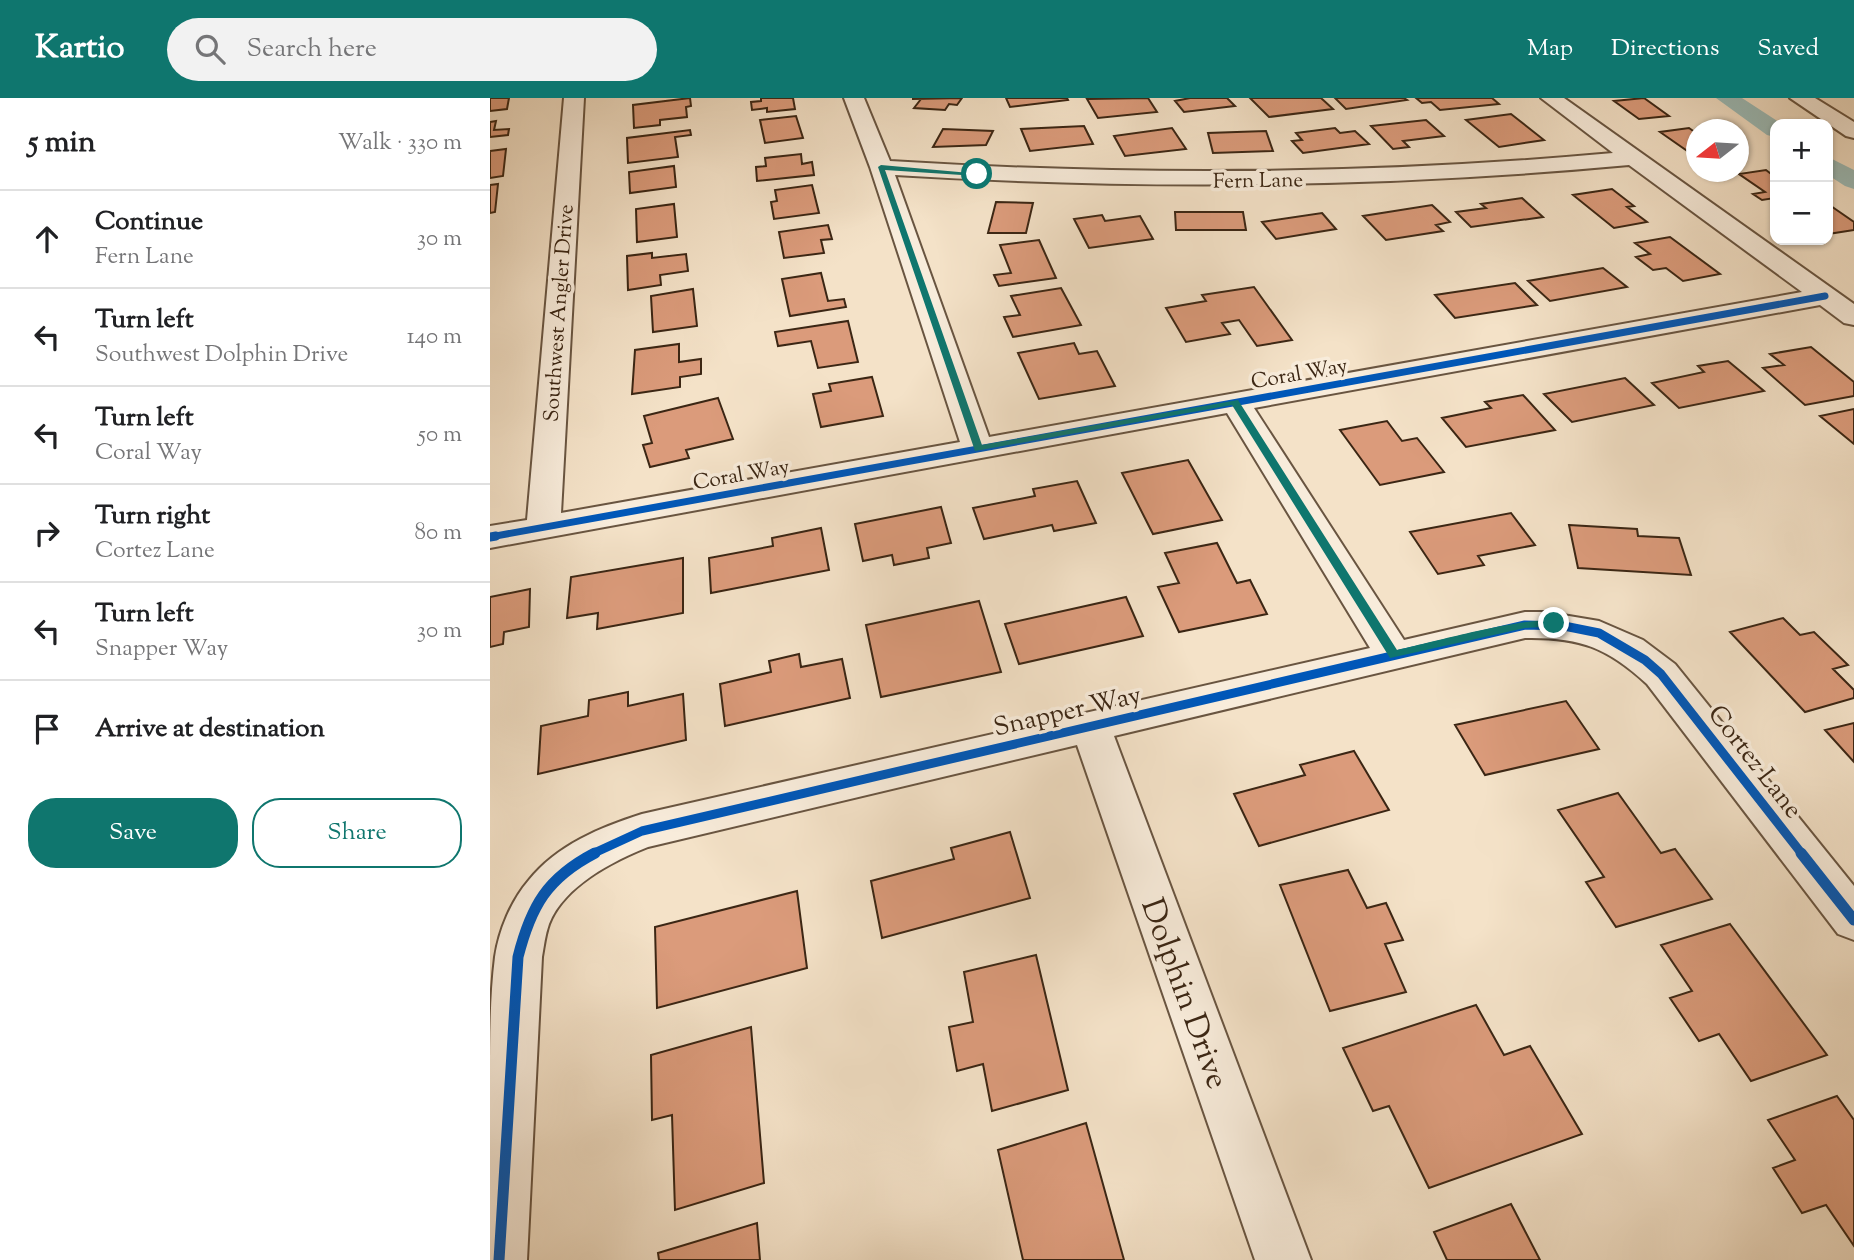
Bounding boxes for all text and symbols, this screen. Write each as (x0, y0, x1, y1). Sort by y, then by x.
search box (167, 18, 657, 81)
text: Kartio (35, 25, 125, 73)
icon: search (191, 30, 229, 68)
text: Search here (247, 31, 377, 68)
text: Map (1527, 32, 1573, 66)
text: Directions (1611, 32, 1719, 66)
text: Saved (1757, 32, 1819, 66)
north arrow (1686, 119, 1749, 182)
map controls (1770, 119, 1833, 245)
button: + (1770, 119, 1833, 182)
text: 5 min (28, 122, 96, 165)
text: Walk · 330 m (338, 127, 462, 160)
route start (961, 158, 992, 189)
street label: Fern Lane (1213, 166, 1303, 198)
button: − (1770, 182, 1833, 245)
street label: Southwest Angler Drive (537, 203, 583, 423)
text: Continue (95, 204, 203, 241)
icon: ahead (28, 220, 66, 258)
text: 30 m (417, 223, 462, 256)
text: Fern Lane (95, 241, 194, 274)
text: Turn left (95, 302, 194, 339)
icon: left (28, 318, 66, 356)
text: 140 m (407, 321, 462, 354)
text: Southwest Dolphin Drive (95, 339, 348, 372)
street label: Coral Way (1249, 352, 1351, 398)
text: Turn left (95, 400, 194, 437)
icon: left (28, 416, 66, 454)
text: 50 m (418, 419, 462, 452)
text: Coral Way (95, 437, 202, 470)
street label: Coral Way (691, 453, 793, 499)
text: Turn right (95, 498, 210, 535)
icon: right (28, 514, 66, 552)
text: 80 m (414, 517, 462, 550)
text: Cortez Lane (95, 535, 215, 568)
text: Turn left (95, 596, 194, 633)
route end (1538, 607, 1569, 638)
icon: left (28, 612, 66, 650)
text: 30 m (417, 615, 462, 648)
text: Snapper Way (95, 633, 228, 666)
street label: Snapper Way (990, 677, 1145, 747)
street label: Cortez Lane (1698, 698, 1810, 827)
icon: arrive (28, 710, 66, 748)
text: Arrive at destination (95, 711, 325, 748)
button: Save (28, 798, 238, 868)
button: Share (252, 798, 462, 868)
street label: Dolphin Drive (1127, 892, 1239, 1096)

